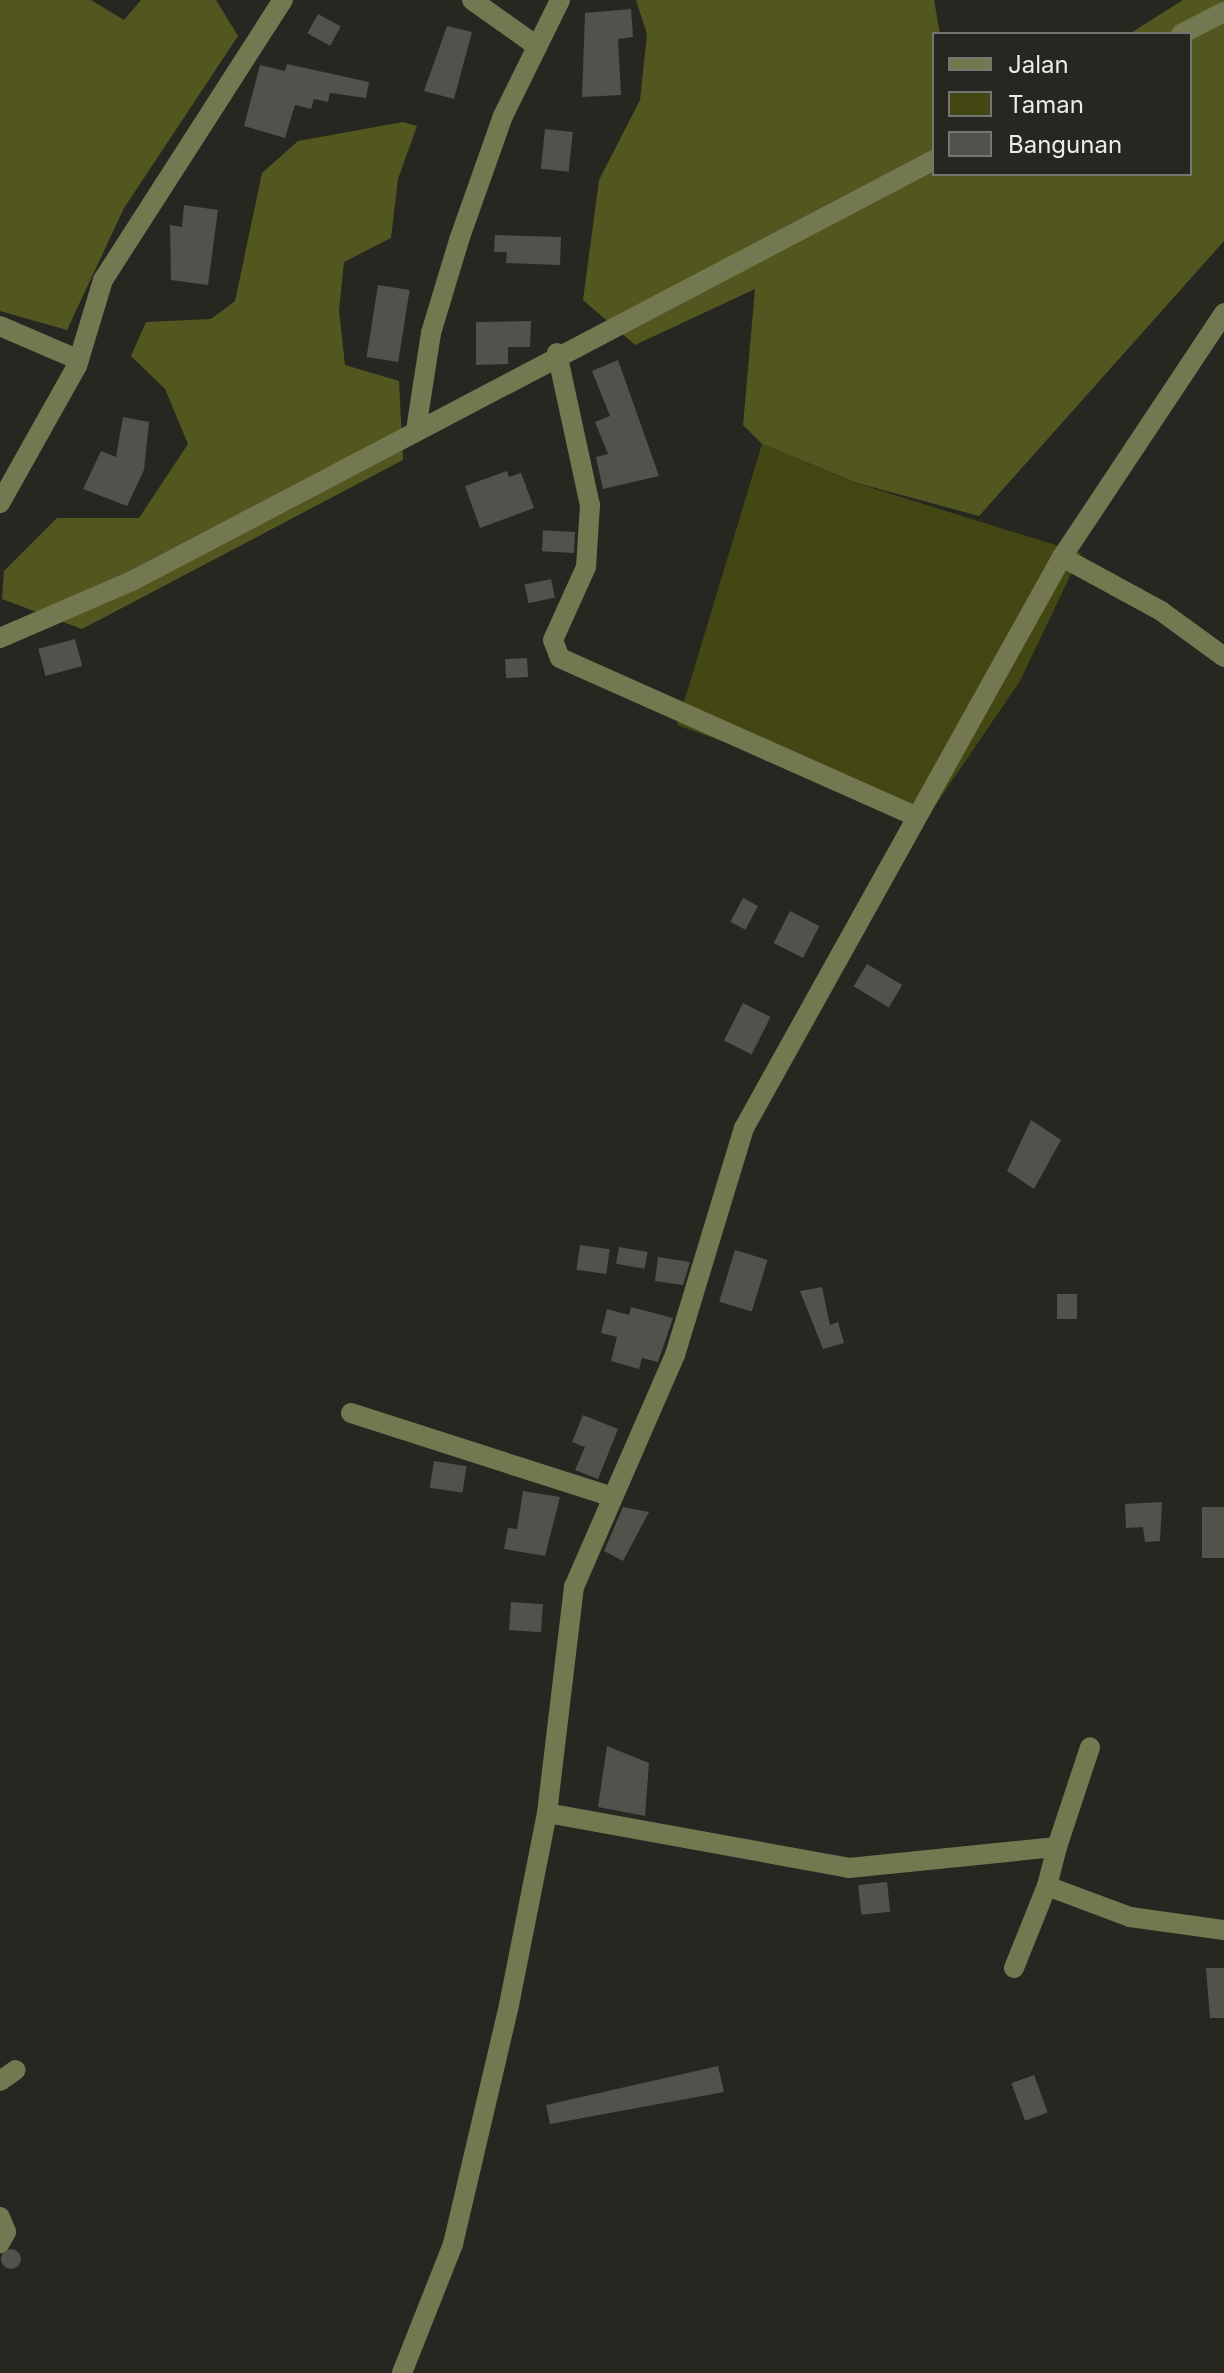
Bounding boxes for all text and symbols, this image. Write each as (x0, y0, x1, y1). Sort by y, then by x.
legend (932, 32, 1192, 176)
text: Jalan (1008, 50, 1069, 79)
text: Taman (1008, 90, 1084, 119)
text: Bangunan (1008, 130, 1122, 159)

